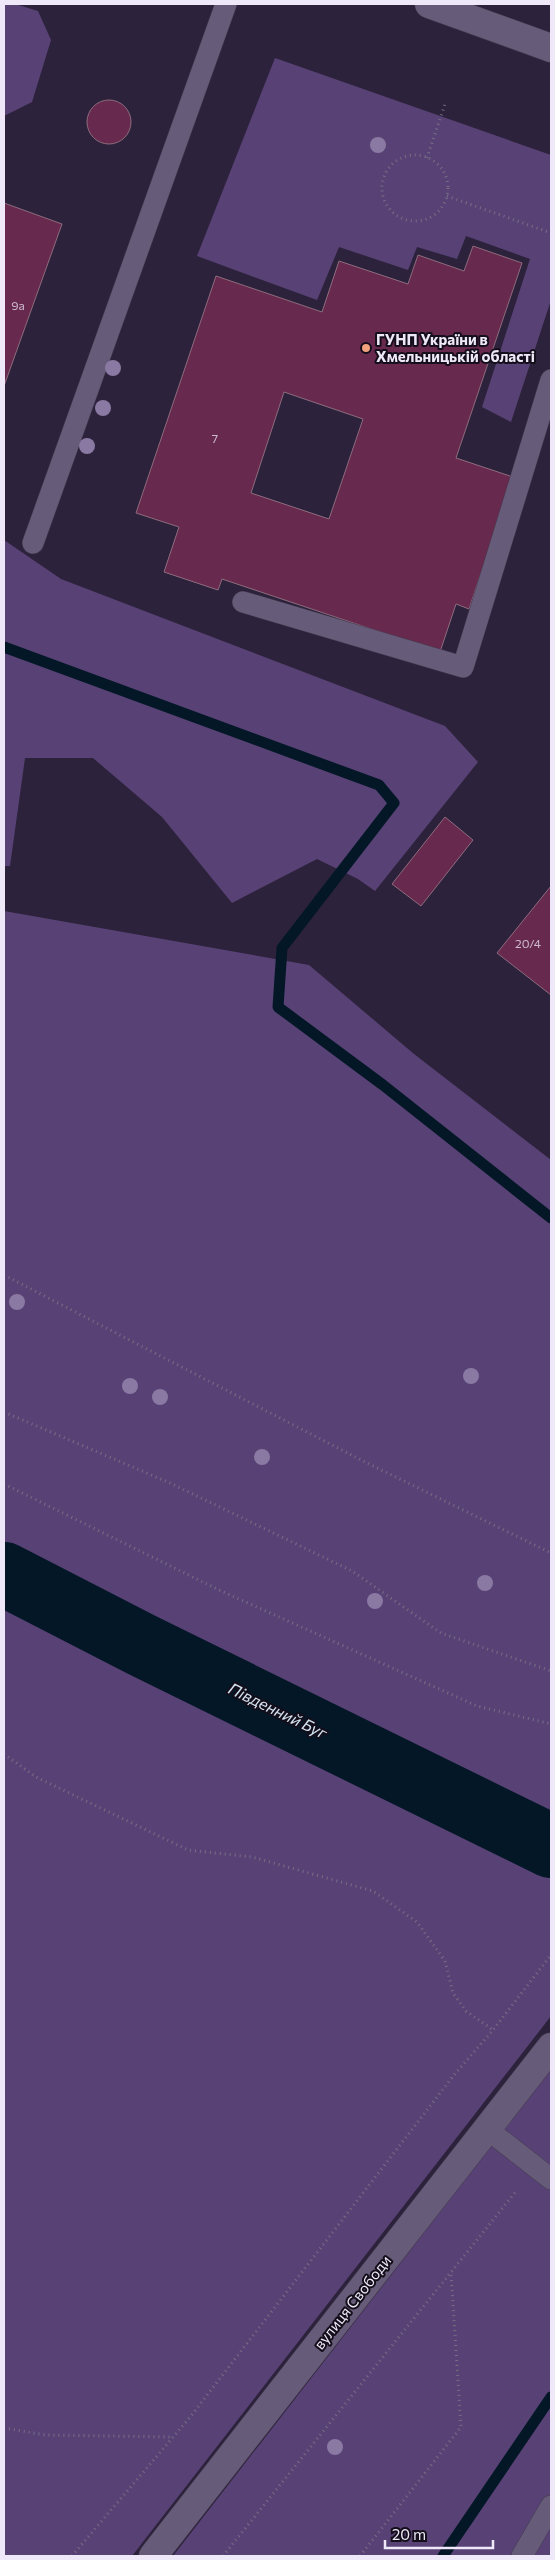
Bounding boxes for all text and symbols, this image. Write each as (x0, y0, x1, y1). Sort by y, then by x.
house number: 9а (11, 298, 25, 312)
place label: ГУНП України в Хмельницькій області (376, 330, 535, 365)
marker: ГУНП України в Хмельницькій області (360, 342, 372, 354)
house number: 7 (212, 431, 218, 445)
house number: 20/4 (515, 936, 541, 950)
water label: Південний Буг (226, 1678, 331, 1742)
street label: вулиця Свободи (310, 2251, 394, 2353)
scale bar (385, 2518, 492, 2550)
text: 20 m (392, 2525, 426, 2543)

